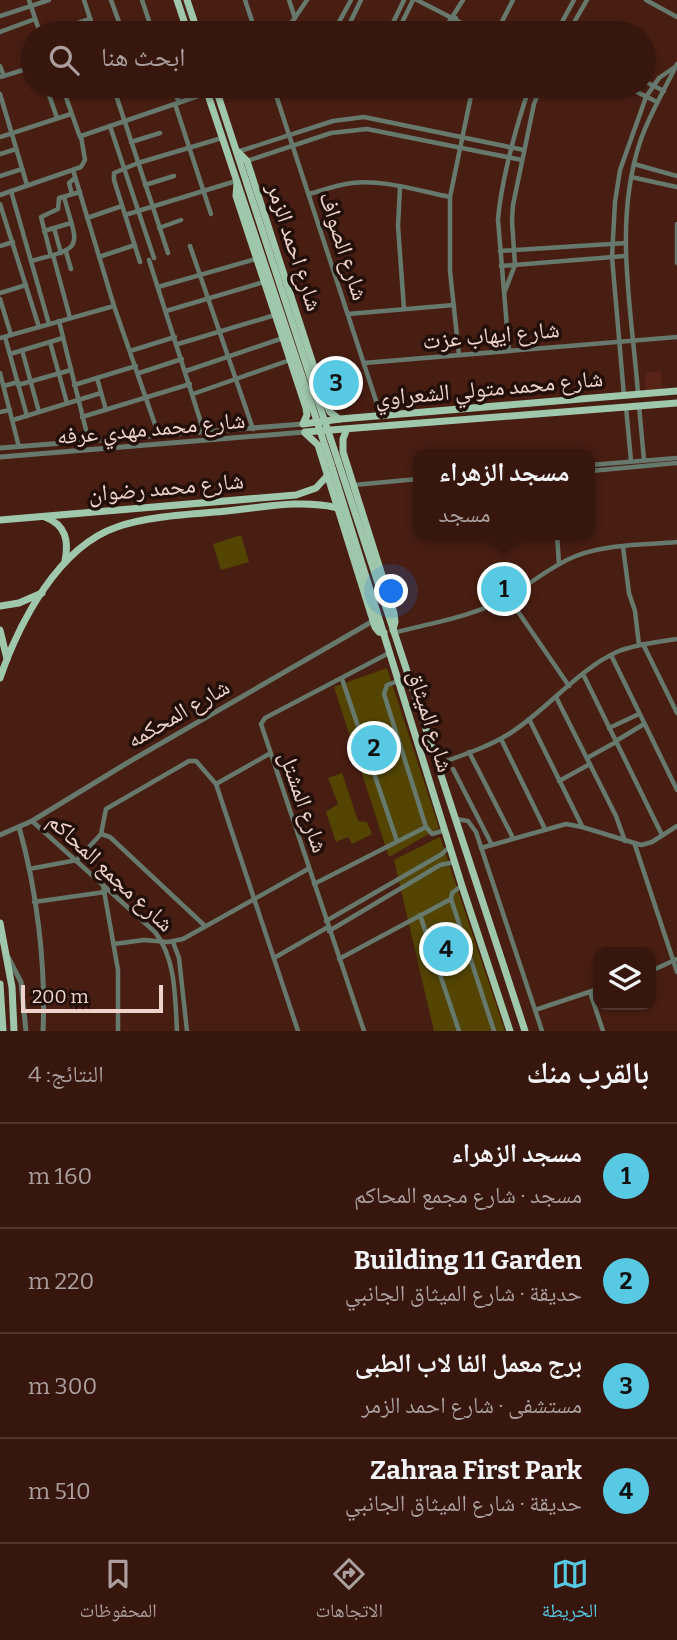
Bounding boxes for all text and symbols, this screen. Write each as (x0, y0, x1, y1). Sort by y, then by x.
search box (21, 21, 656, 98)
icon: search (45, 41, 83, 79)
text: ابحث هنا (101, 42, 185, 73)
street label: شارع احمد الزمر (260, 179, 329, 315)
street label: شارع الصواف (312, 188, 375, 304)
street label: شارع ايهاب عزت (421, 315, 561, 356)
pin: 3 (313, 357, 359, 409)
street label: شارع محمد متولي الشعراوي (374, 364, 605, 417)
street label: شارع محمد مهدي عرفه (56, 406, 247, 455)
popup (413, 449, 595, 540)
text: مسجد الزهراء (439, 457, 569, 488)
street label: شارع محمد رضوان (87, 466, 245, 509)
text: مسجد (439, 500, 491, 528)
pin: 1 (481, 563, 527, 615)
your location (374, 574, 408, 608)
street label: شارع الميثاق (401, 666, 460, 776)
street label: شارع المحكمه (122, 672, 235, 754)
pin: 2 (351, 722, 397, 774)
street label: شارع المشتل (273, 748, 334, 857)
street label: شارع مجمع المحاكم (41, 807, 180, 939)
pin: 4 (423, 923, 469, 975)
map controls (593, 947, 656, 1010)
button: layers (593, 947, 656, 1010)
scale bar (21, 982, 163, 1014)
text: 200 m (32, 985, 89, 1008)
text: بالقرب منك (527, 1055, 649, 1091)
text: النتائج: 4 (28, 1060, 104, 1088)
text: مسجد الزهراء (451, 1138, 582, 1169)
text: 160 m (28, 1162, 92, 1190)
text: 1 (621, 1162, 631, 1190)
text: مسجد · شارع مجمع المحاكم (354, 1181, 582, 1209)
text: Building 11 Garden (354, 1245, 582, 1276)
text: 220 m (28, 1267, 94, 1295)
text: 2 (620, 1267, 632, 1295)
text: حديقة · شارع الميثاق الجانبي (345, 1279, 582, 1307)
text: برج معمل الفا لاب الطبى (355, 1348, 582, 1379)
text: 300 m (28, 1372, 97, 1400)
text: 3 (619, 1372, 633, 1400)
text: مستشفى · شارع احمد الزمر (361, 1391, 582, 1419)
text: Zahraa First Park (370, 1455, 582, 1486)
text: 510 m (28, 1477, 91, 1505)
text: 4 (619, 1477, 633, 1505)
text: حديقة · شارع الميثاق الجانبي (345, 1489, 582, 1517)
tab: المحفوظات (79, 1555, 157, 1629)
tab: الاتجاهات (315, 1555, 383, 1629)
tab: الخريطة (542, 1555, 598, 1629)

